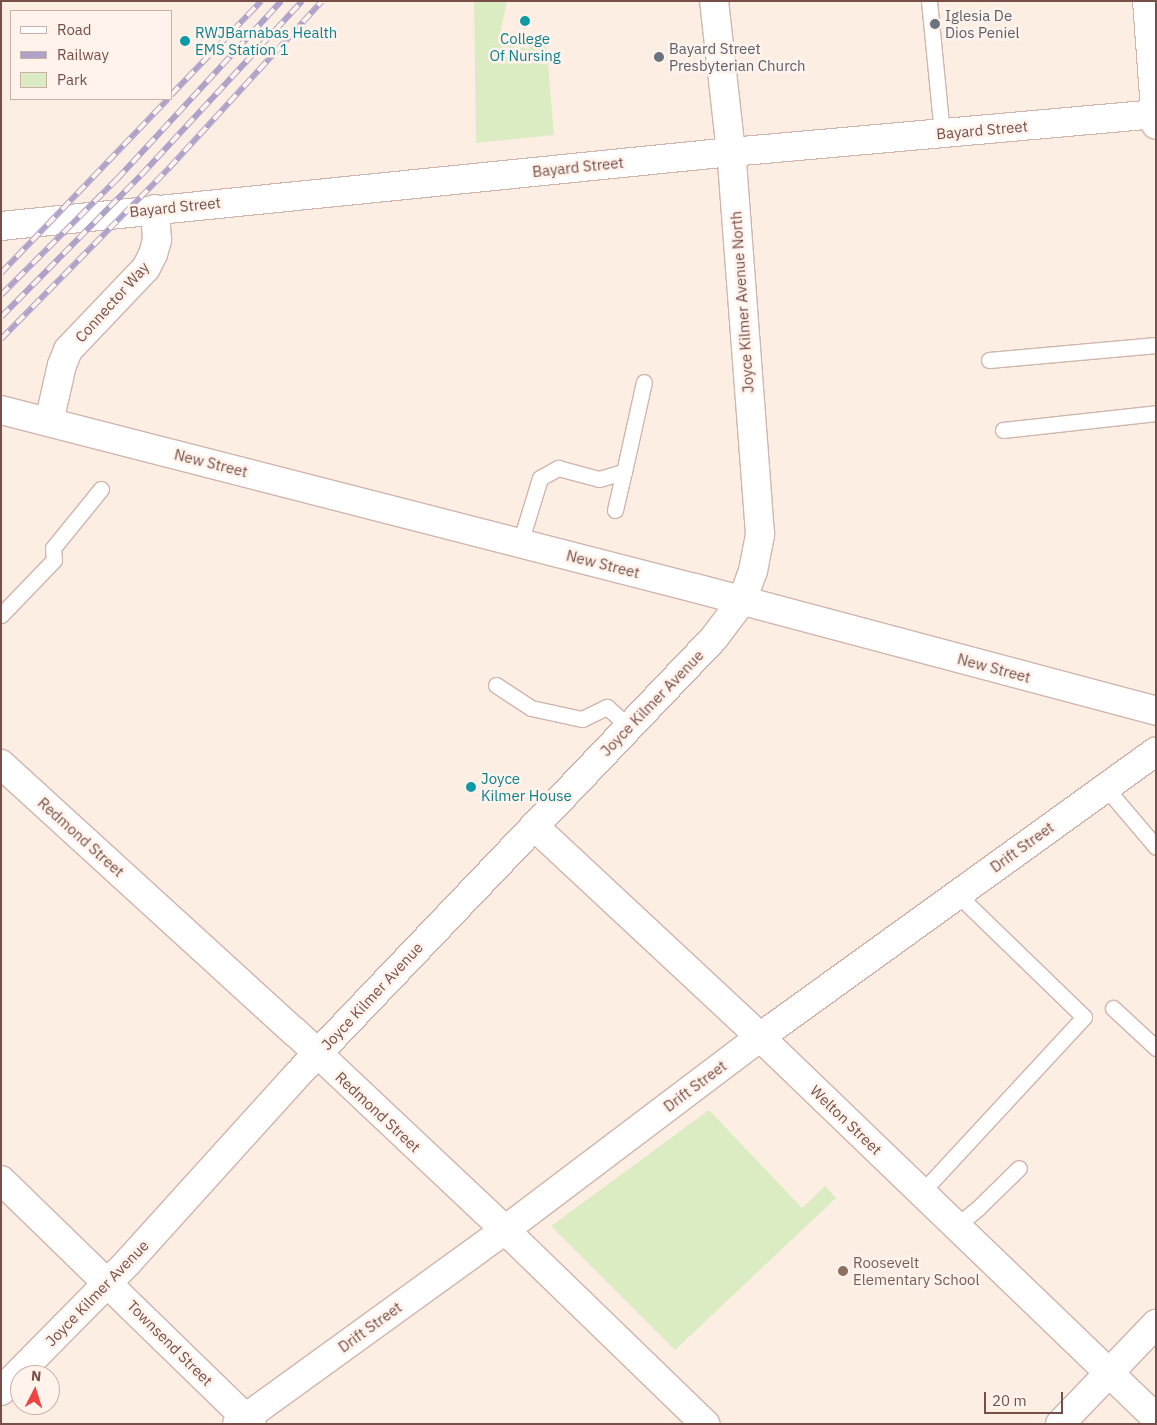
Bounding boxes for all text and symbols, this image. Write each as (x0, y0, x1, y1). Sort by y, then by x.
place label: Iglesia De Dios Peniel (945, 6, 1020, 41)
legend (10, 10, 172, 100)
marker: College Of Nursing (519, 15, 531, 27)
marker: Iglesia De Dios Peniel (929, 18, 941, 30)
text: Road (57, 20, 92, 39)
place label: RWJBarnabas Health EMS Station 1 (195, 23, 337, 58)
place label: College Of Nursing (489, 29, 561, 64)
marker: RWJBarnabas Health EMS Station 1 (179, 35, 191, 47)
place label: Bayard Street Presbyterian Church (669, 39, 806, 74)
text: Railway (57, 45, 109, 64)
marker: Bayard Street Presbyterian Church (653, 51, 665, 63)
text: Park (57, 70, 87, 89)
street label: Bayard Street (935, 117, 1029, 143)
street label: Bayard Street (531, 153, 625, 181)
street label: Bayard Street (128, 193, 222, 221)
street label: Joyce Kilmer Avenue North (727, 210, 757, 394)
street label: Connector Way (71, 258, 153, 346)
street label: New Street (172, 445, 250, 481)
street label: New Street (564, 546, 642, 582)
street label: Joyce Kilmer Avenue (597, 646, 707, 760)
street label: New Street (955, 650, 1033, 686)
place label: Joyce Kilmer House (481, 769, 572, 804)
marker: Joyce Kilmer House (465, 781, 477, 793)
street label: Redmond Street (34, 794, 128, 880)
street label: Drift Street (987, 818, 1057, 876)
street label: Joyce Kilmer Avenue (318, 939, 426, 1053)
street label: Drift Street (660, 1057, 730, 1115)
street label: Redmond Street (332, 1068, 424, 1156)
street label: Welton Street (807, 1082, 885, 1158)
street label: Joyce Kilmer Avenue (42, 1236, 152, 1350)
place label: Roosevelt Elementary School (853, 1253, 980, 1288)
marker: Roosevelt Elementary School (837, 1265, 849, 1277)
street label: Townsend Street (124, 1297, 216, 1389)
street label: Drift Street (335, 1298, 405, 1356)
north arrow (10, 1365, 60, 1415)
text: N (30, 1367, 42, 1385)
scale bar (987, 1382, 1066, 1414)
text: 20 m (992, 1391, 1027, 1410)

